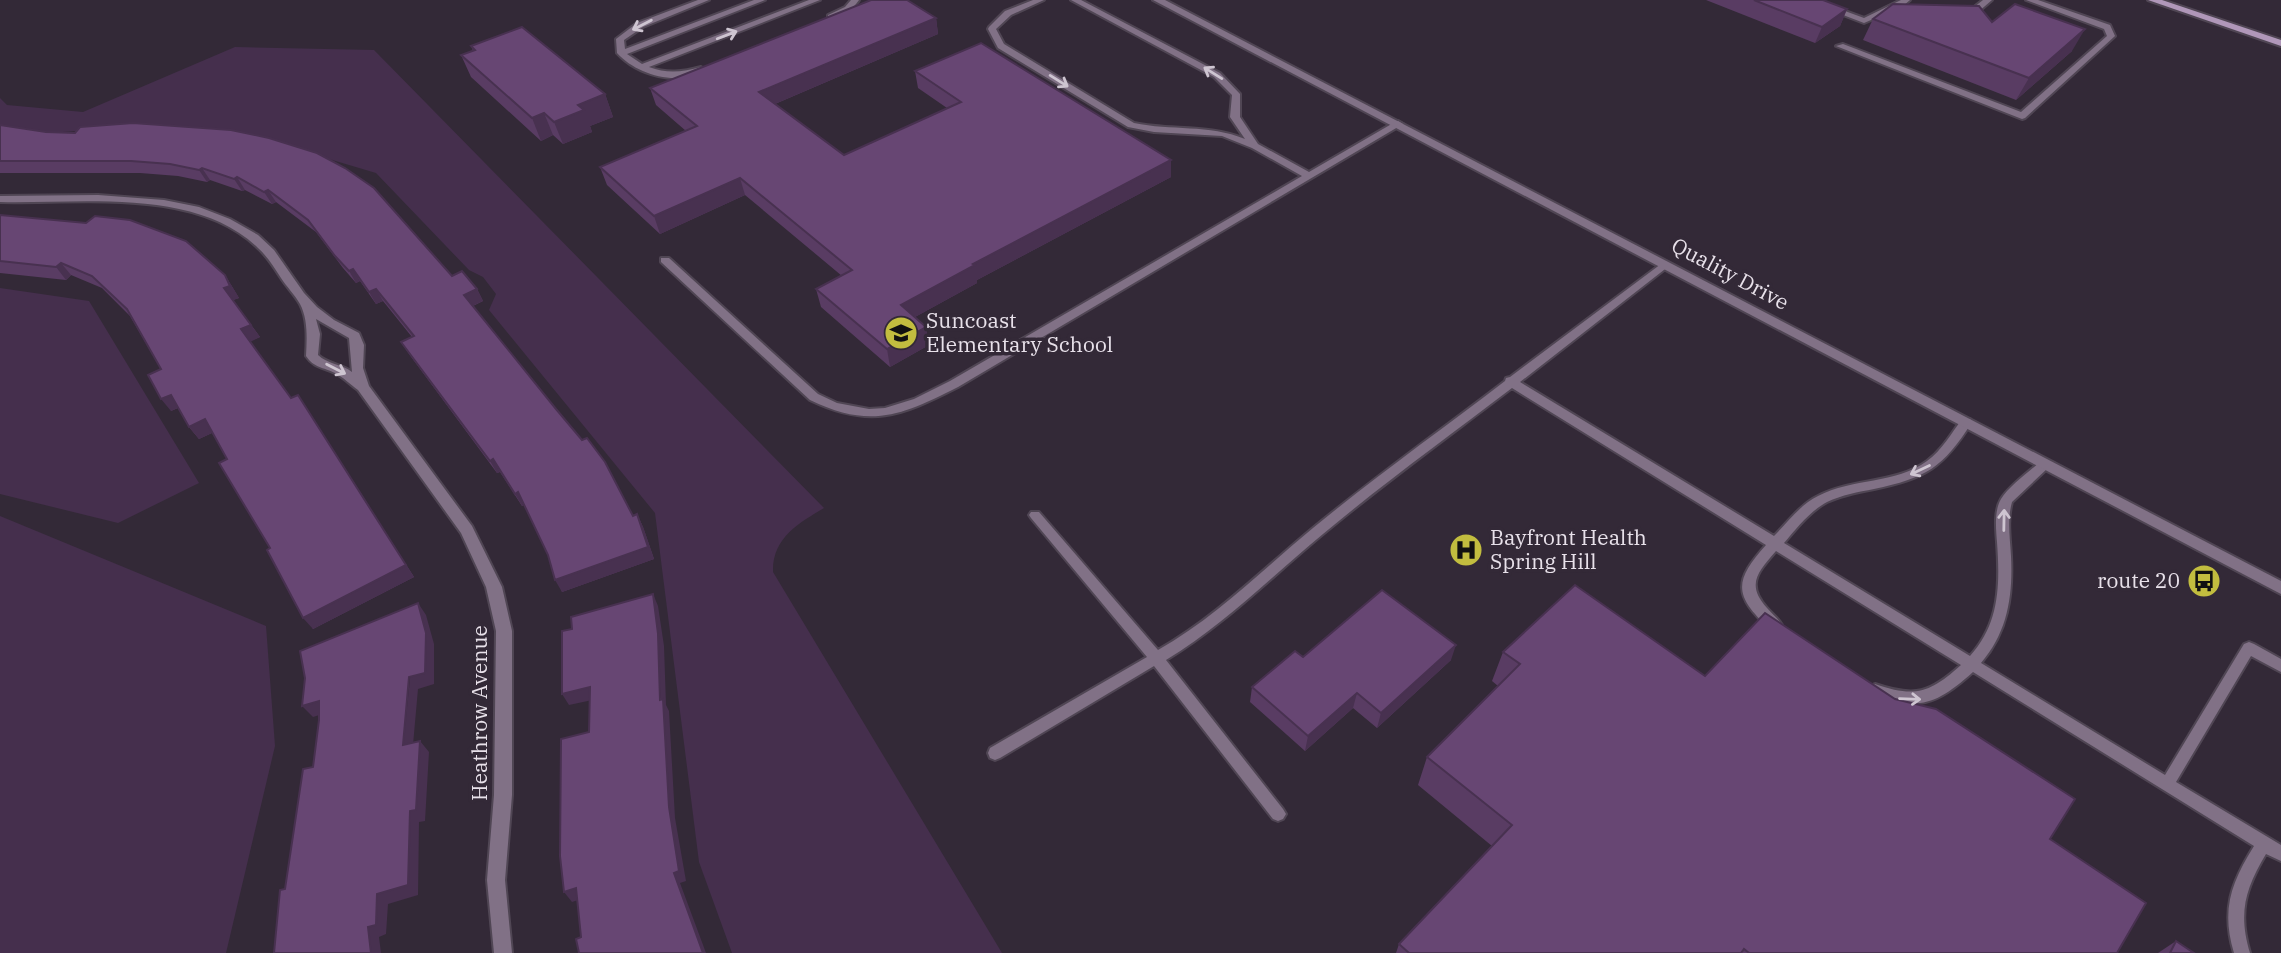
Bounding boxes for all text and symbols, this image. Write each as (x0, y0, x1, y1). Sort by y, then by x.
one-way arrow (632, 19, 653, 33)
one-way arrow (715, 27, 737, 40)
one-way arrow (1203, 66, 1223, 80)
one-way arrow (1049, 75, 1069, 89)
street label: Quality Drive (1667, 230, 1794, 316)
place label: Suncoast Elementary School (926, 306, 1113, 358)
school or university icon: Suncoast Elementary School (882, 314, 920, 352)
one-way arrow (325, 363, 346, 377)
one-way arrow (1910, 464, 1931, 477)
one-way arrow (1997, 509, 2010, 532)
place label: Bayfront Health Spring Hill (1490, 523, 1647, 575)
hospital icon: Bayfront Health Spring Hill (1447, 531, 1485, 569)
bus stop icon: route 20 (2185, 562, 2223, 600)
place label: route 20 (2097, 566, 2180, 594)
street label: Heathrow Avenue (465, 625, 493, 801)
one-way arrow (1898, 692, 1921, 705)

